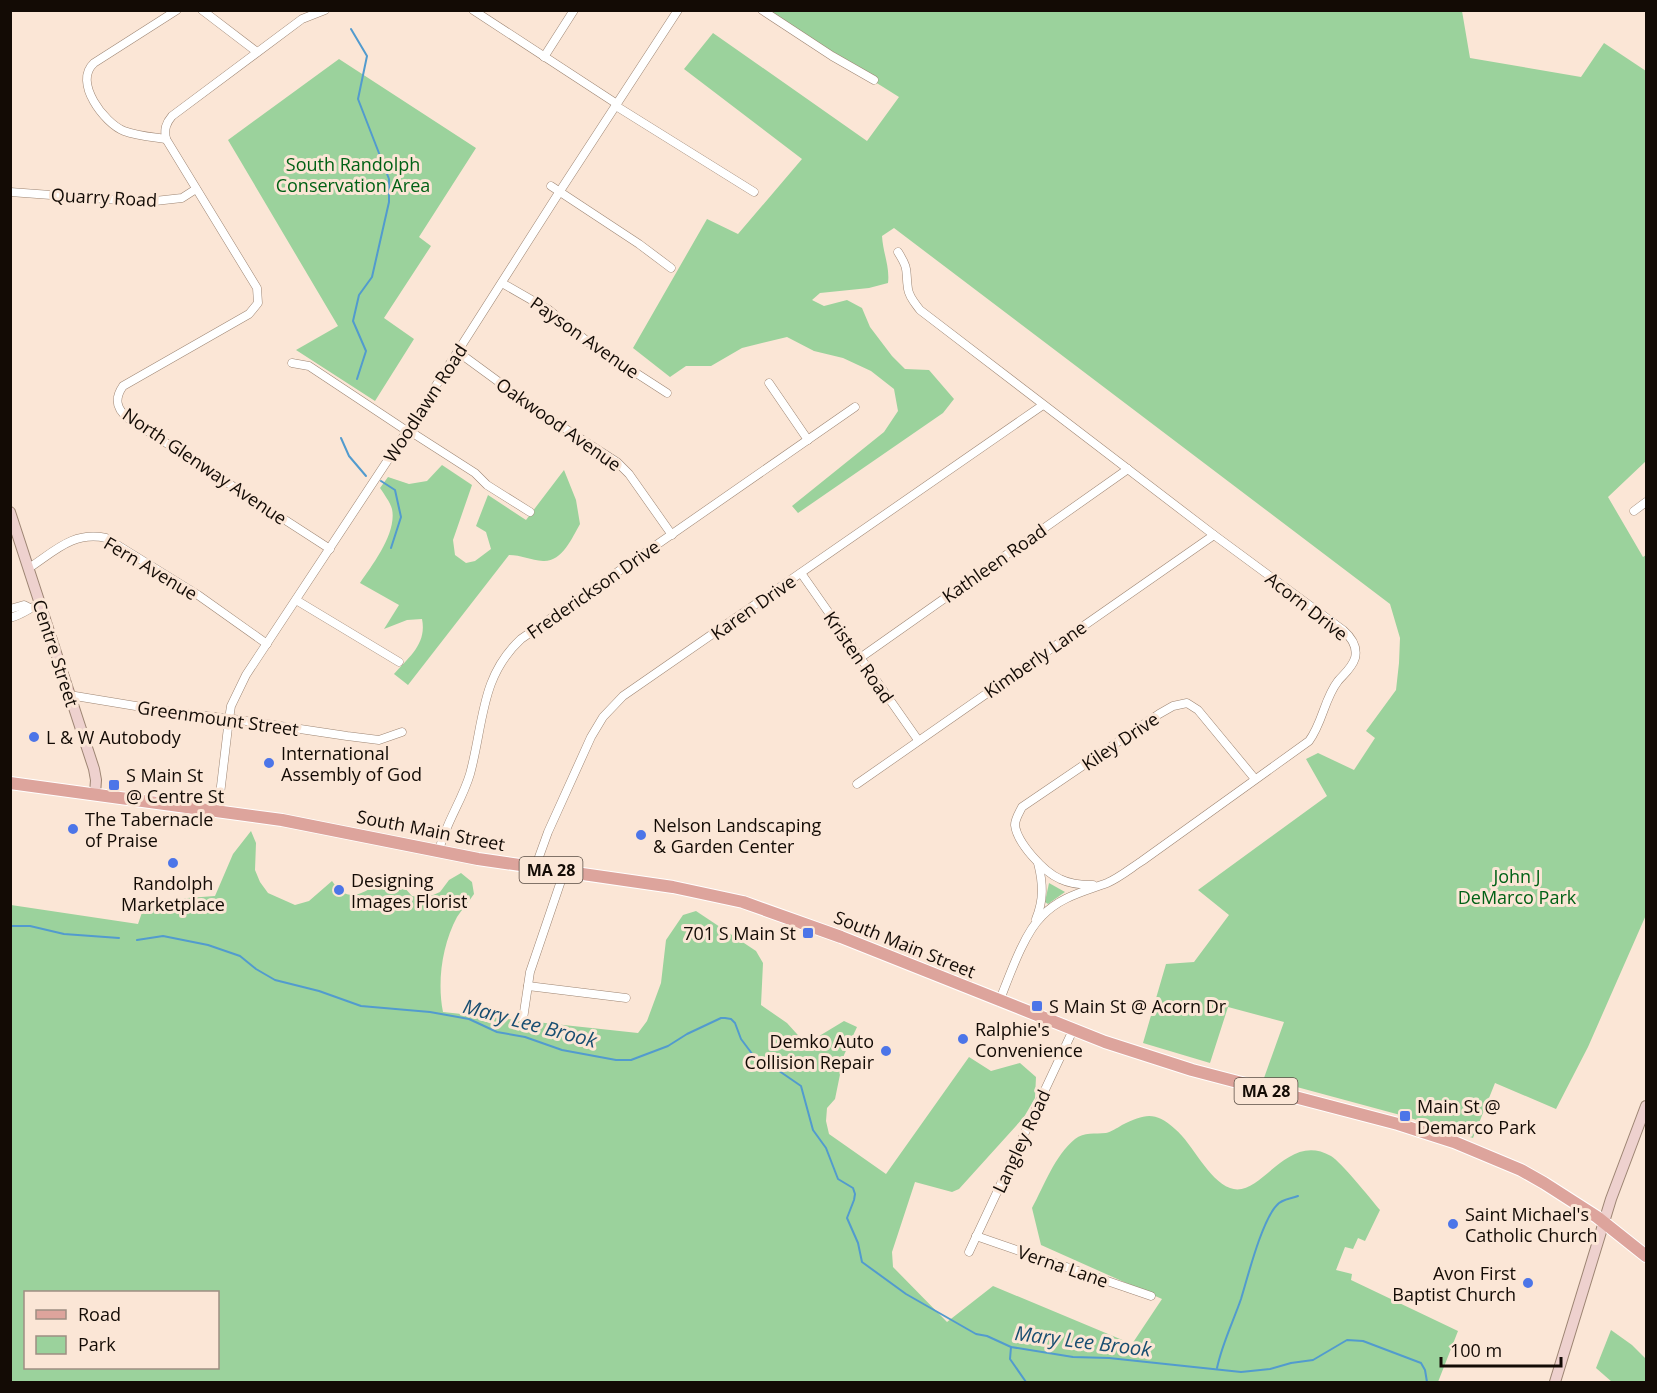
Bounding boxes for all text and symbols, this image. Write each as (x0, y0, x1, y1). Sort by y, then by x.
park label: South Randolph Conservation Area (276, 152, 430, 197)
street label: Quarry Road (50, 182, 158, 212)
street label: Payson Avenue (526, 291, 644, 383)
street label: Woodlawn Road (378, 339, 472, 467)
street label: Oakwood Avenue (492, 372, 626, 476)
street label: North Glenway Avenue (118, 402, 292, 530)
street label: Kathleen Road (937, 518, 1051, 608)
street label: Fern Avenue (100, 531, 202, 605)
street label: Frederickson Drive (522, 534, 664, 644)
street label: Acorn Drive (1261, 566, 1353, 646)
street label: Karen Drive (706, 569, 800, 645)
street label: Centre Street (27, 596, 85, 710)
street label: Kristen Road (819, 606, 899, 708)
street label: Kimberly Lane (979, 615, 1091, 703)
street label: Greenmount Street (136, 695, 300, 741)
street label: Kiley Drive (1077, 706, 1163, 776)
place label: L & W Autobody (46, 725, 182, 749)
marker: L & W Autobody (27, 730, 41, 744)
place label: International Assembly of God (281, 741, 422, 786)
marker: International Assembly of God (262, 756, 276, 770)
place label: S Main St @ Centre St (126, 763, 224, 808)
marker: S Main St @ Centre St (107, 778, 121, 792)
street label: South Main Street (355, 804, 507, 856)
place label: The Tabernacle of Praise (85, 807, 213, 852)
place label: Nelson Landscaping & Garden Center (653, 813, 822, 858)
marker: The Tabernacle of Praise (66, 822, 80, 836)
marker: Nelson Landscaping & Garden Center (634, 828, 648, 842)
marker: Randolph Marketplace (166, 856, 180, 870)
road number: MA 28 (520, 857, 582, 883)
park label: John J DeMarco Park (1458, 864, 1577, 909)
place label: Designing Images Florist (351, 868, 467, 913)
place label: Randolph Marketplace (121, 871, 225, 916)
marker: Designing Images Florist (332, 883, 346, 897)
street label: South Main Street (831, 905, 979, 983)
place label: 701 S Main St (683, 921, 796, 945)
marker: 701 S Main St (801, 926, 815, 940)
water label: Mary Lee Brook (460, 992, 601, 1054)
place label: S Main St @ Acorn Dr (1049, 994, 1227, 1018)
marker: S Main St @ Acorn Dr (1030, 999, 1044, 1013)
place label: Ralphie's Convenience (975, 1017, 1083, 1062)
place label: Demko Auto Collision Repair (744, 1029, 875, 1074)
marker: Ralphie's Convenience (956, 1032, 970, 1046)
marker: Demko Auto Collision Repair (879, 1044, 893, 1058)
road number: MA 28 (1234, 1078, 1298, 1104)
street label: Langley Road (987, 1085, 1055, 1197)
place label: Main St @ Demarco Park (1417, 1094, 1537, 1139)
marker: Main St @ Demarco Park (1398, 1109, 1412, 1123)
place label: Saint Michael's Catholic Church (1465, 1202, 1597, 1247)
marker: Saint Michael's Catholic Church (1446, 1217, 1460, 1231)
street label: Verna Lane (1014, 1239, 1112, 1293)
place label: Avon First Baptist Church (1392, 1261, 1516, 1306)
marker: Avon First Baptist Church (1521, 1276, 1535, 1290)
legend (24, 1291, 219, 1369)
text: Road (78, 1302, 121, 1326)
water label: Mary Lee Brook (1013, 1319, 1154, 1363)
scale bar (1441, 1330, 1561, 1368)
text: Park (78, 1332, 116, 1356)
text: 100 m (1450, 1338, 1502, 1362)

